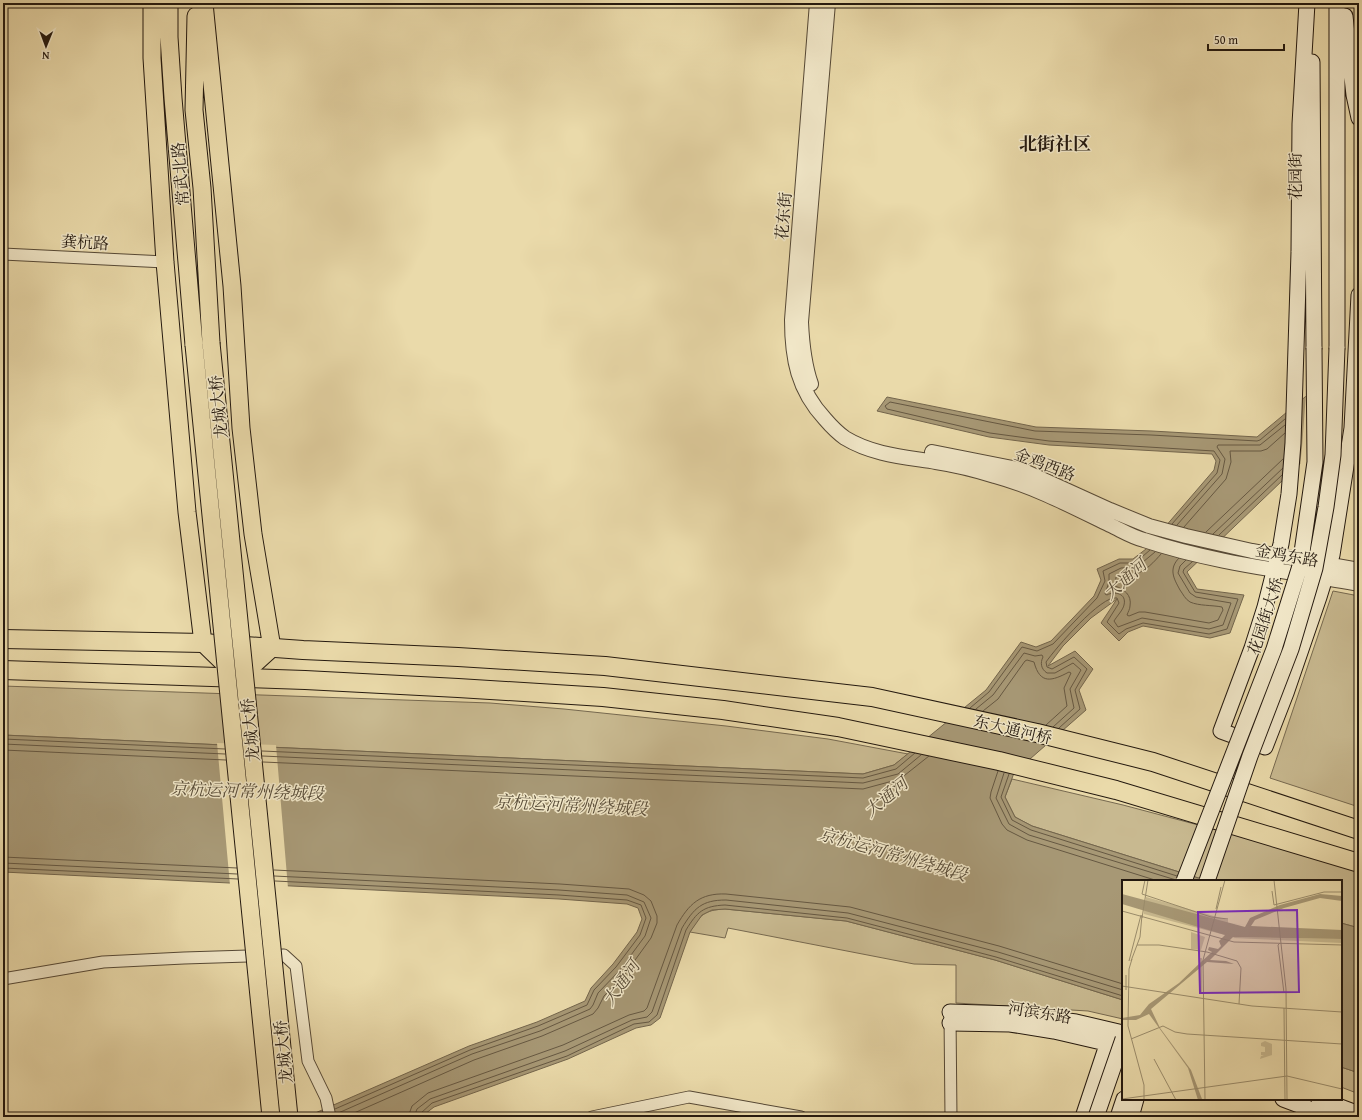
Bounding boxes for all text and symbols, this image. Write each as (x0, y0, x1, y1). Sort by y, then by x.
north arrow (26, 26, 66, 66)
scale bar (1208, 26, 1284, 52)
text: 50 m (1214, 31, 1238, 48)
text: N (41, 48, 50, 64)
district label: 北街社区 (1019, 130, 1091, 157)
street label: 常武北路 (165, 141, 195, 207)
street label: 花园街 (1283, 152, 1307, 200)
street label: 花东街 (769, 191, 797, 241)
street label: 龚杭路 (60, 229, 110, 255)
street label: 龙城大桥 (203, 374, 233, 440)
street label: 金鸡西路 (1011, 441, 1079, 487)
street label: 金鸡东路 (1253, 538, 1321, 572)
water label: 大通河 (1097, 550, 1154, 605)
street label: 花园街大桥 (1241, 574, 1289, 658)
street label: 龙城大桥 (235, 697, 265, 763)
street label: 东大通河桥 (971, 708, 1055, 750)
water label: 大通河 (858, 769, 916, 823)
water label: 京杭运河常州绕城段 (170, 775, 326, 806)
water label: 京杭运河常州绕城段 (494, 788, 650, 821)
water label: 京杭运河常州绕城段 (816, 820, 972, 887)
inset map (1122, 880, 1342, 1100)
water label: 大通河 (596, 952, 647, 1011)
street label: 河滨东路 (1007, 995, 1073, 1029)
street label: 龙城大桥 (268, 1019, 298, 1085)

